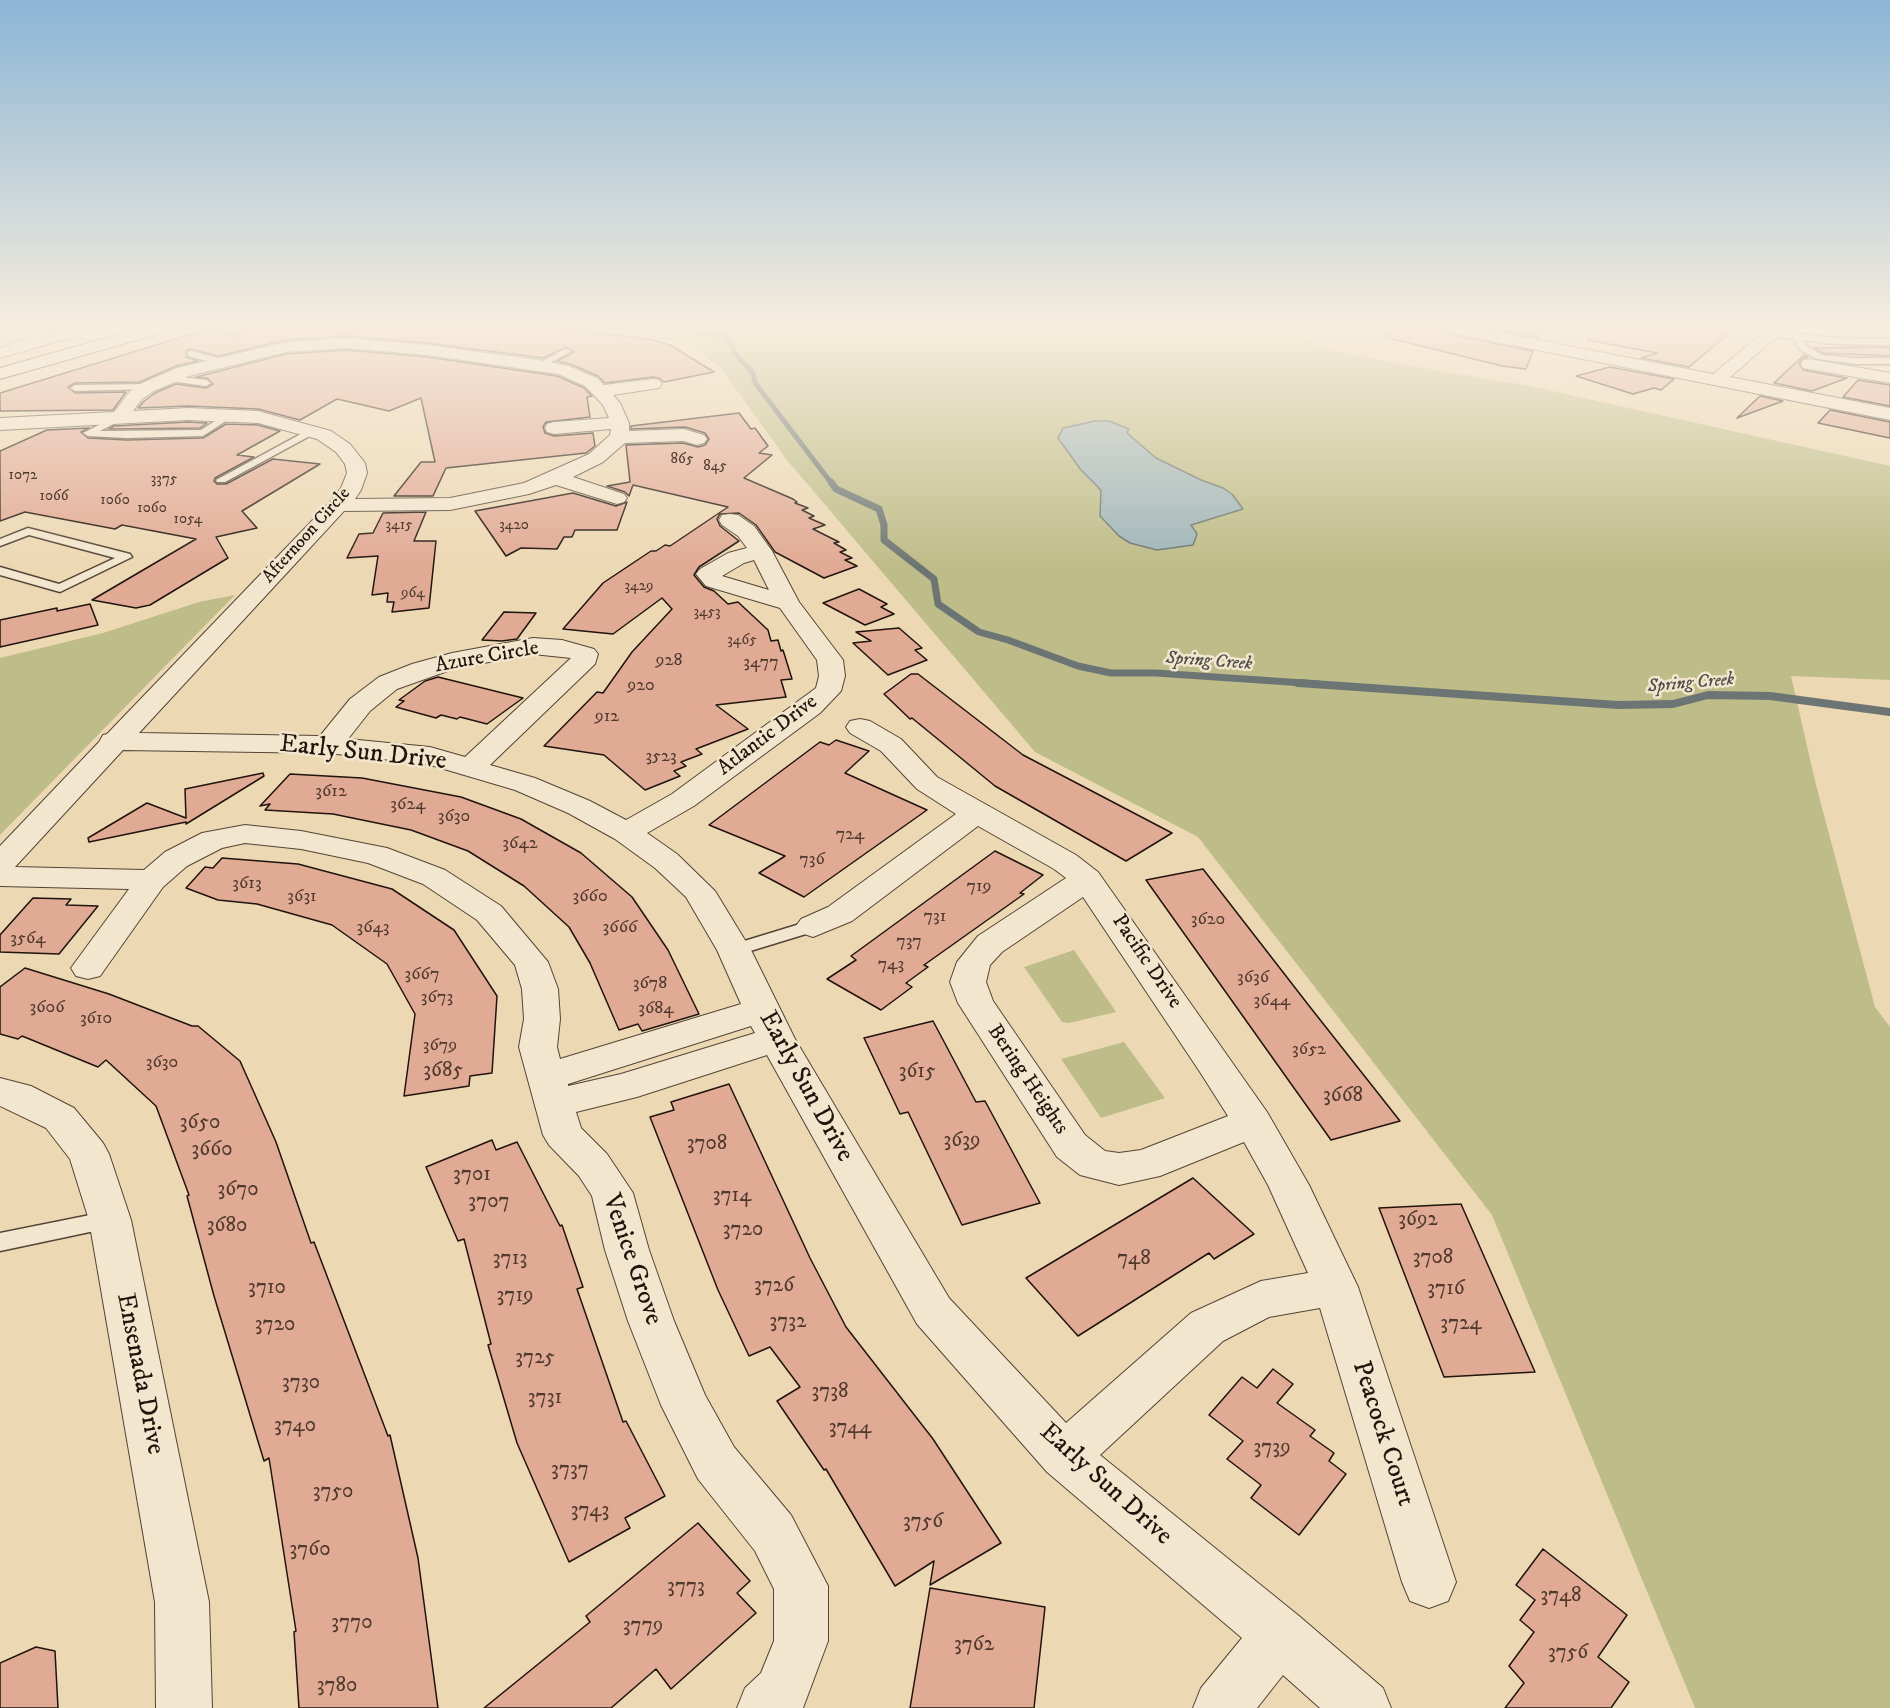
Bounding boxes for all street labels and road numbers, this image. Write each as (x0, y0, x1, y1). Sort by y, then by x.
street label: Afternoon Circle (259, 484, 355, 588)
street label: Azure Circle (433, 637, 541, 679)
street label: Atlantic Drive (713, 690, 823, 782)
street label: Early Sun Drive (278, 730, 448, 778)
street label: Pacific Drive (1105, 910, 1187, 1014)
street label: Early Sun Drive (751, 1006, 859, 1168)
street label: Bering Heights (981, 1020, 1073, 1140)
street label: Venice Grove (594, 1190, 668, 1330)
street label: Ensenada Drive (108, 1291, 170, 1457)
street label: Peacock Court (1344, 1358, 1420, 1510)
street label: Early Sun Drive (1032, 1417, 1178, 1553)

